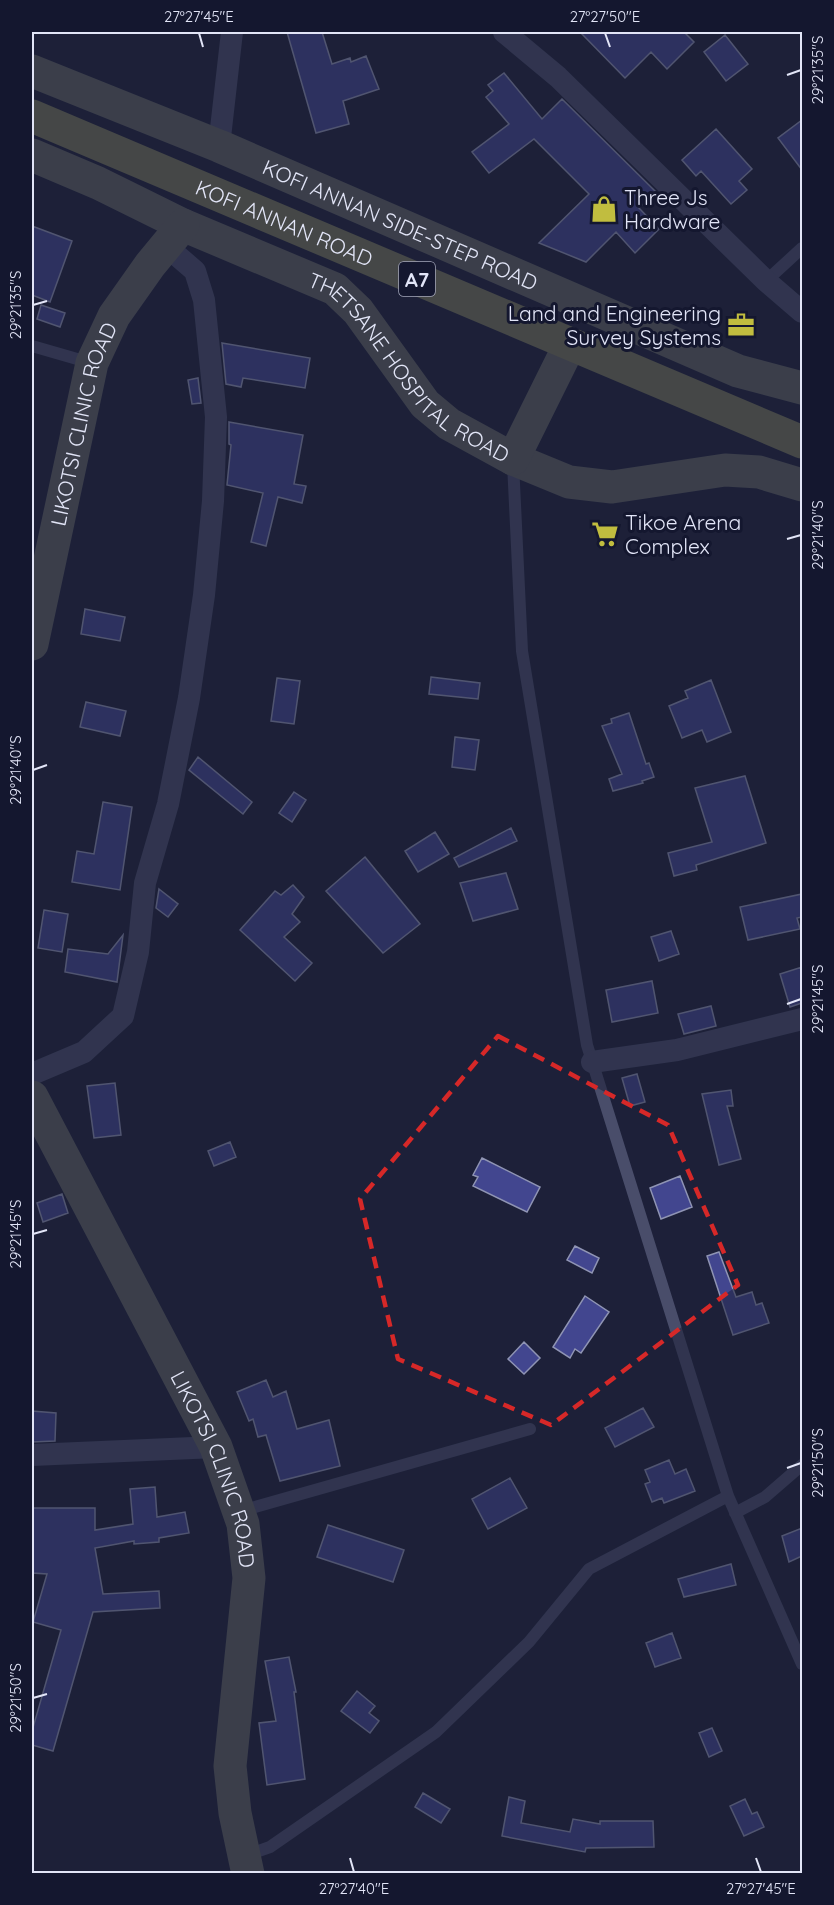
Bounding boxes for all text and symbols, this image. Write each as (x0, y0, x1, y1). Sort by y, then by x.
text: 27°27'45"E (164, 7, 234, 26)
text: 27°27'50"E (570, 7, 640, 26)
text: 29°21'35"S (808, 36, 827, 104)
street label: KOFI ANNAN SIDE-STEP ROAD (259, 154, 542, 296)
street label: KOFI ANNAN ROAD (192, 174, 377, 272)
place label: Three Js Hardware (624, 184, 720, 234)
shop icon: Three Js Hardware (589, 194, 619, 224)
road number: A7 (399, 262, 435, 296)
street label: THETSANE HOSPITAL ROAD (305, 266, 514, 468)
text: 29°21'35"S (6, 271, 25, 339)
place label: Land and Engineering Survey Systems (508, 300, 721, 350)
office icon: Land and Engineering Survey Systems (726, 310, 756, 340)
street label: LIKOTSI CLINIC ROAD (45, 318, 122, 528)
text: 29°21'40"S (808, 500, 827, 570)
place label: Tikoe Arena Complex (625, 509, 741, 559)
supermarket icon: Tikoe Arena Complex (590, 519, 620, 549)
text: 29°21'40"S (6, 735, 25, 805)
text: 29°21'45"S (808, 965, 827, 1033)
text: 29°21'45"S (6, 1200, 25, 1268)
street label: LIKOTSI CLINIC ROAD (165, 1366, 261, 1569)
text: 29°21'50"S (808, 1428, 827, 1498)
text: 29°21'50"S (6, 1663, 25, 1733)
text: 27°27'40"E (319, 1879, 389, 1898)
text: 27°27'45"E (726, 1879, 796, 1898)

